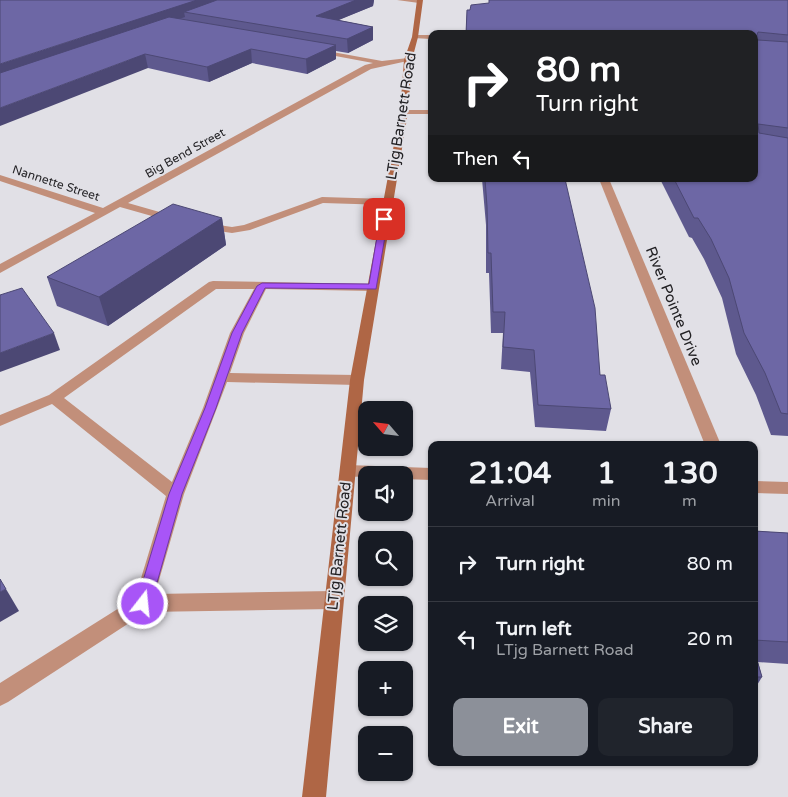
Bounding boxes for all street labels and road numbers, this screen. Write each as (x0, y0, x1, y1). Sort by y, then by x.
street label: LTjg Barnett Road (382, 51, 420, 181)
street label: Big Bend Street (143, 125, 228, 181)
street label: Nannette Street (11, 162, 102, 204)
street label: River Pointe Drive (642, 244, 706, 368)
street label: LTjg Barnett Road (323, 481, 355, 611)

